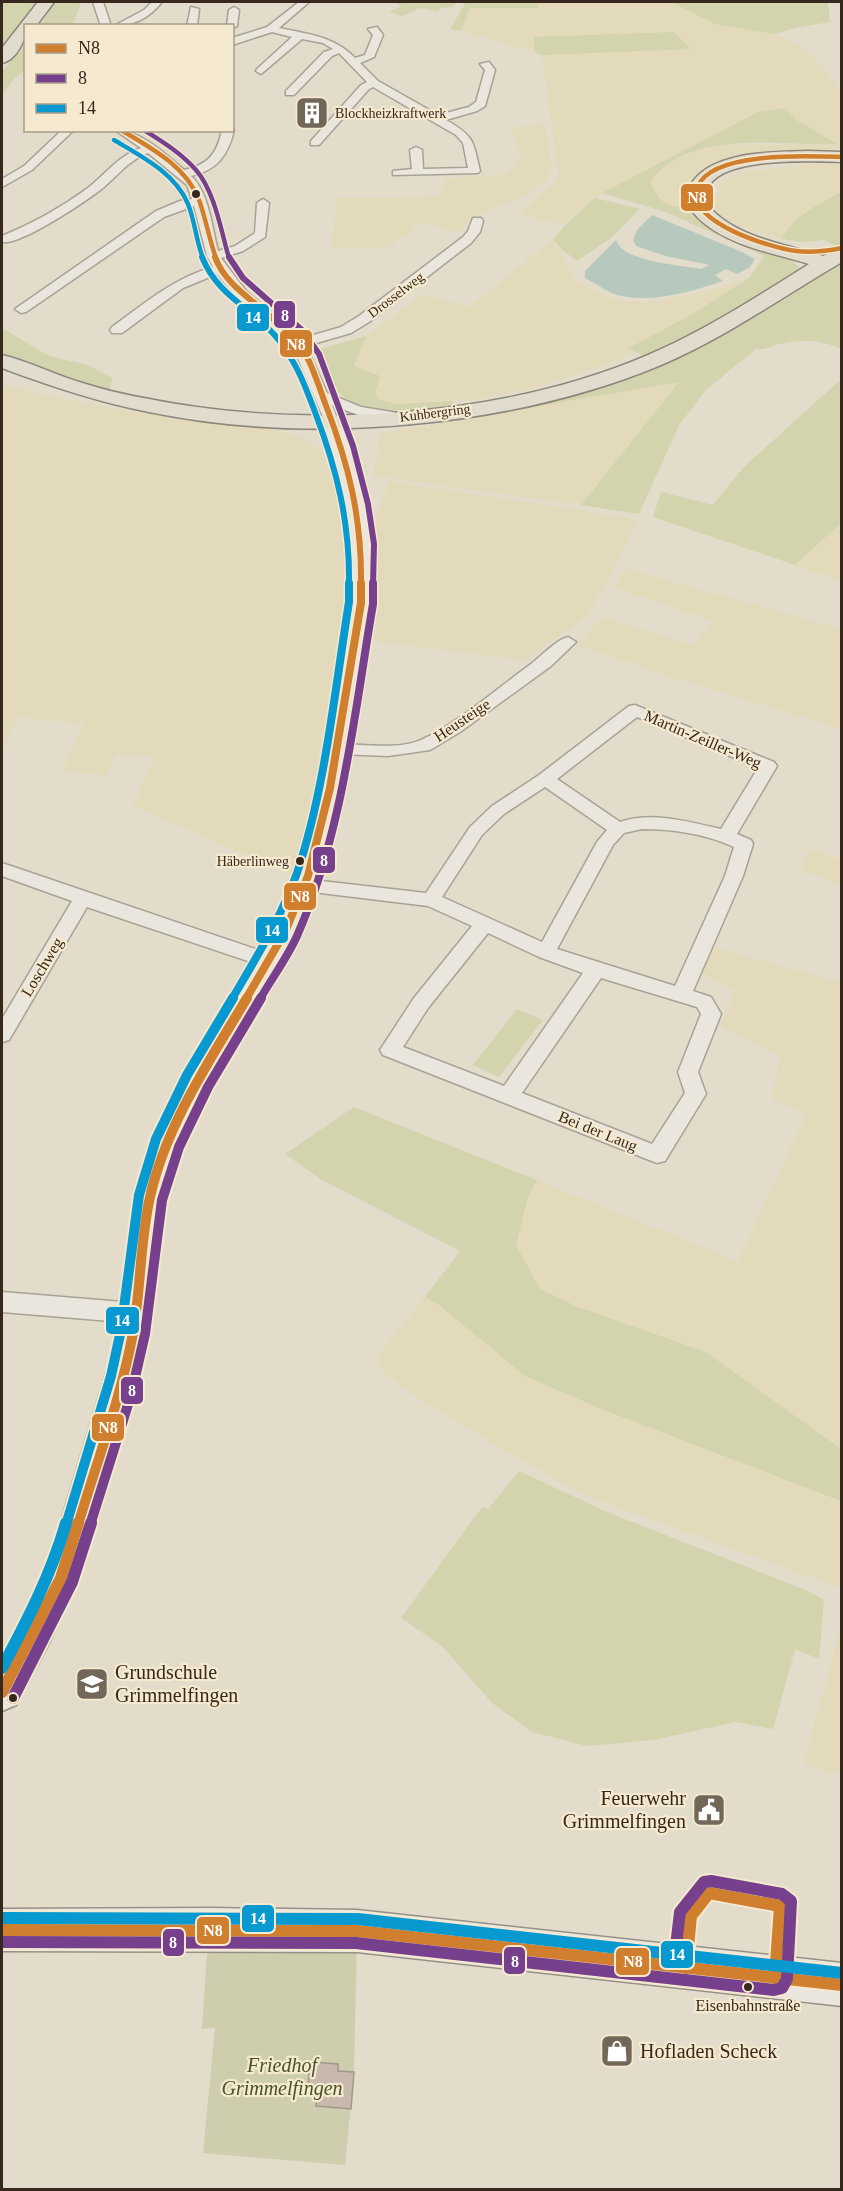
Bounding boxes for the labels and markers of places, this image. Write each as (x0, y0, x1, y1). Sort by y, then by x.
building icon: Blockheizkraftwerk (294, 95, 330, 131)
place label: Blockheizkraftwerk (335, 106, 446, 121)
unlabelled marker (190, 188, 202, 200)
place label: Häberlinweg (217, 854, 289, 869)
marker: Häberlinweg (294, 855, 306, 867)
place label: Grundschule Grimmelfingen (115, 1661, 238, 1707)
school or university icon: Grundschule Grimmelfingen (74, 1666, 110, 1702)
unlabelled marker (7, 1692, 19, 1704)
place label: Feuerwehr Grimmelfingen (563, 1787, 686, 1833)
public building icon: Feuerwehr Grimmelfingen (691, 1792, 727, 1828)
marker: Eisenbahnstraße (742, 1981, 754, 1993)
place label: Eisenbahnstraße (696, 1997, 800, 2014)
shop icon: Hofladen Scheck (599, 2033, 635, 2069)
place label: Hofladen Scheck (640, 2040, 777, 2062)

